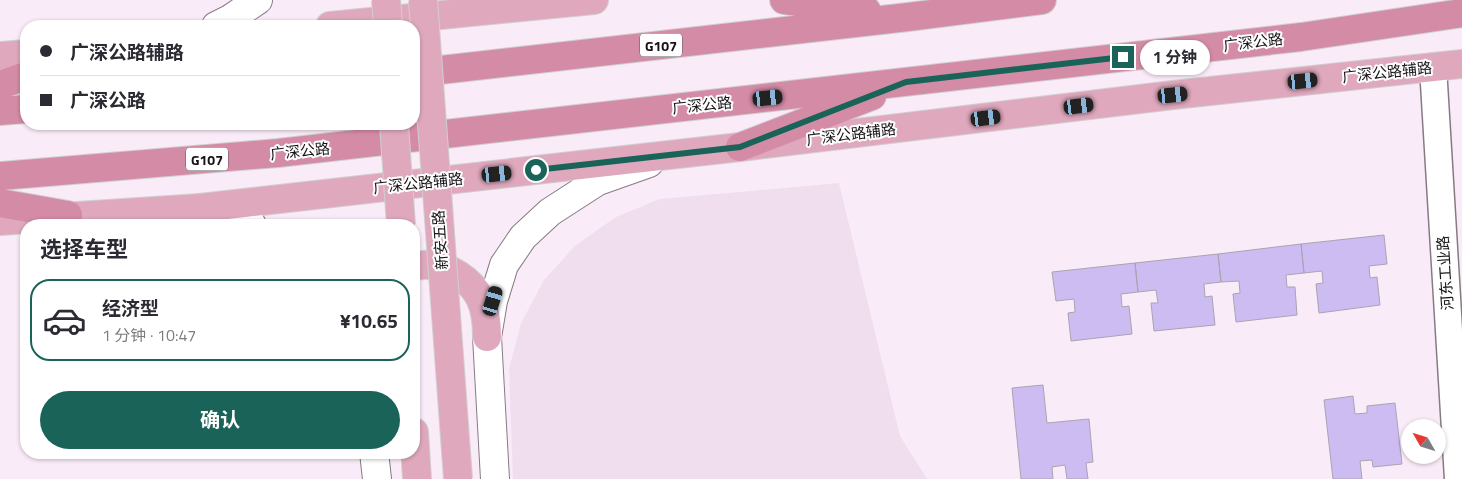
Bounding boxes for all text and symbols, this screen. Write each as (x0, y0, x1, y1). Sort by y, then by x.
street label: 广深公路 (1222, 27, 1284, 57)
road number: G107 (640, 34, 682, 56)
text: 广深公路辅路 (70, 37, 184, 66)
callout: 1 分钟 (1140, 40, 1210, 74)
text: 1 分钟 (1153, 45, 1197, 69)
route end (1112, 46, 1134, 68)
street label: 广深公路辅路 (1341, 56, 1433, 88)
car (1287, 72, 1318, 90)
text: 广深公路 (70, 85, 146, 114)
car (1157, 86, 1188, 104)
car (752, 89, 783, 107)
street label: 广深公路 (671, 90, 733, 120)
car (1063, 97, 1094, 115)
car (970, 109, 1001, 127)
street label: 广深公路辅路 (805, 117, 897, 151)
street label: 广深公路 (269, 136, 331, 166)
road number: G107 (186, 148, 228, 170)
route start (525, 159, 547, 181)
car (481, 165, 512, 183)
street label: 广深公路辅路 (372, 167, 464, 199)
street label: 新安五路 (426, 209, 454, 271)
text: 选择车型 (40, 232, 128, 266)
street label: 河东工业路 (1431, 235, 1459, 311)
car (481, 284, 504, 318)
text: 经济型 (102, 293, 159, 322)
icon: car (42, 298, 87, 343)
text: ¥10.65 (340, 306, 398, 335)
text: 1 分钟 · 10:47 (102, 323, 196, 347)
button: 确认 (40, 391, 400, 449)
north arrow (1401, 419, 1446, 464)
map controls (1401, 419, 1446, 464)

